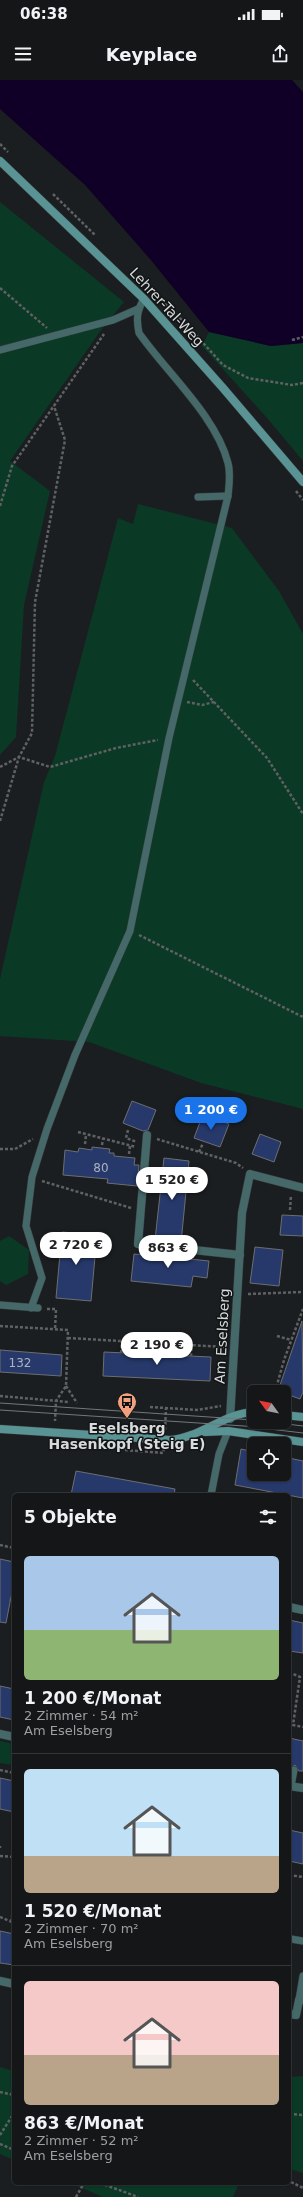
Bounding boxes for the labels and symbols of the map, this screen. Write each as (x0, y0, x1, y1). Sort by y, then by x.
street label: Lehrer-Tal-Weg (127, 264, 207, 350)
pin: 1 200 € (174, 1097, 248, 1131)
house number: 80 (93, 1161, 109, 1175)
pin: 1 520 € (135, 1167, 209, 1201)
pin: 2 720 € (39, 1232, 113, 1266)
pin: 863 € (140, 1235, 196, 1269)
street label: Am Eselsberg (212, 1288, 232, 1384)
pin: 2 190 € (120, 1332, 194, 1366)
house number: 132 (9, 1356, 31, 1370)
north arrow (247, 1385, 291, 1429)
bus stop icon: Eselsberg Hasenkopf (Steig E) (116, 1391, 138, 1419)
place label: Eselsberg Hasenkopf (Steig E) (49, 1420, 205, 1452)

